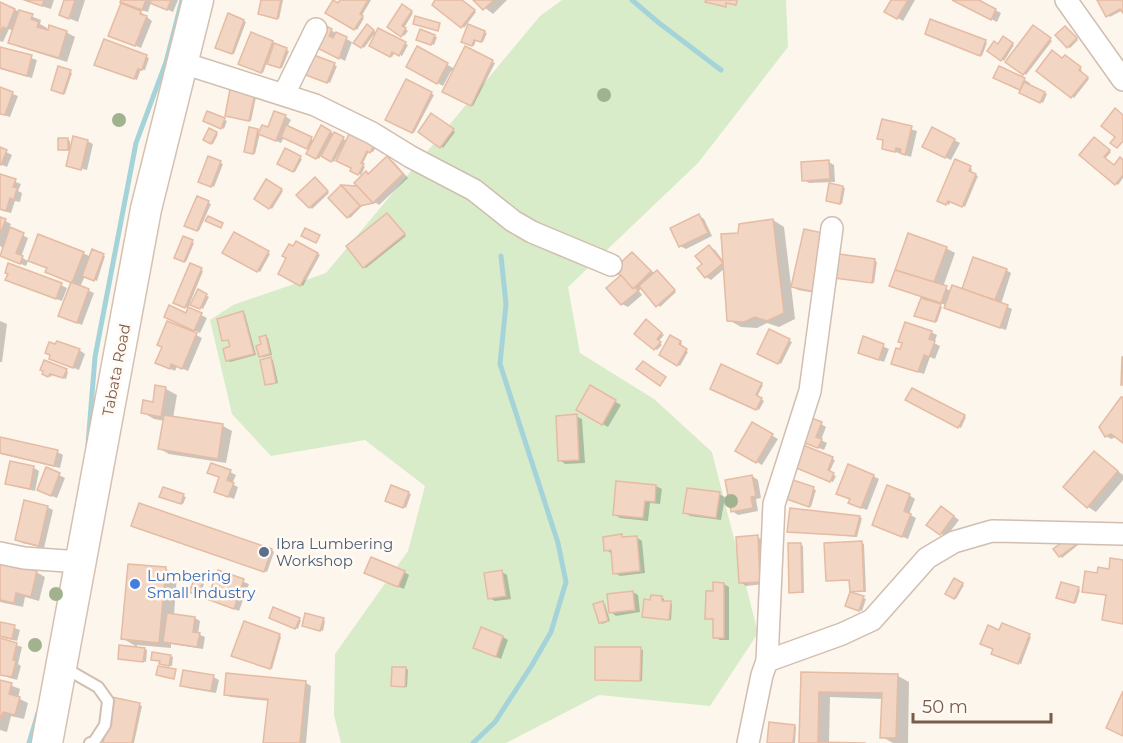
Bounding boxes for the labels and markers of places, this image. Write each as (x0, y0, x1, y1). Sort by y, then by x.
place label: Ibra Lumbering Workshop (276, 534, 393, 570)
marker: Ibra Lumbering Workshop (257, 545, 271, 559)
place label: Lumbering Small Industry (147, 566, 256, 602)
marker: Lumbering Small Industry (128, 577, 142, 591)

